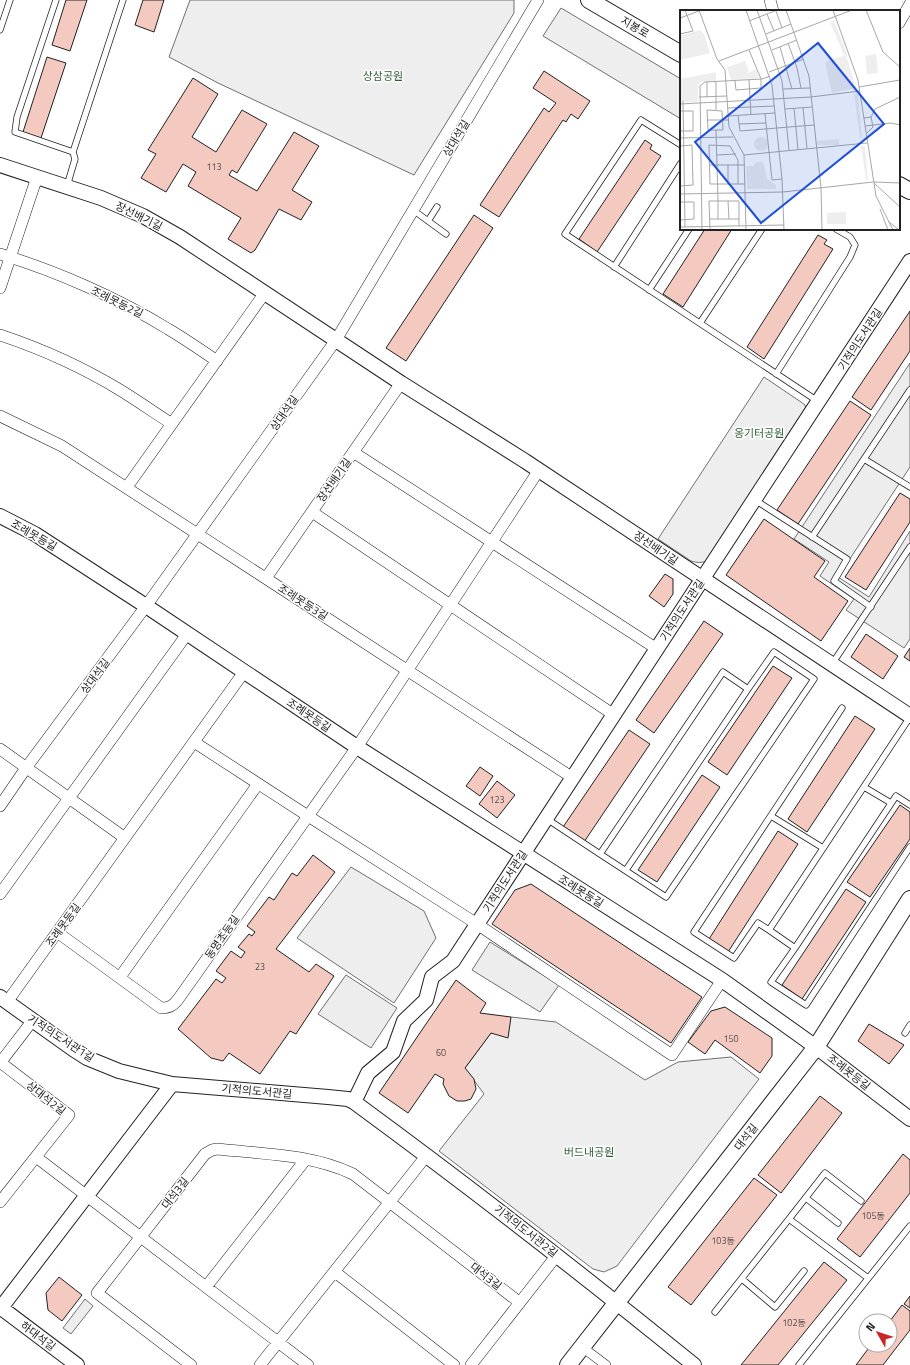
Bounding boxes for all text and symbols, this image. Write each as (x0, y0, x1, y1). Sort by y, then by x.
inset map (680, 10, 900, 230)
street label: 지봉로 (618, 12, 652, 42)
park label: 상삼공원 (363, 68, 403, 84)
street label: 상대석길 (439, 117, 473, 159)
house number: 113 (206, 160, 222, 173)
street label: 장선배기길 (113, 198, 165, 234)
street label: 조례못등2길 (88, 282, 146, 322)
street label: 기적의도서관길 (834, 305, 886, 373)
street label: 상대석길 (266, 392, 302, 434)
park label: 옹기터공원 (734, 425, 784, 441)
street label: 장선배기길 (313, 455, 355, 505)
street label: 조례못등길 (8, 515, 60, 555)
street label: 장선배기길 (631, 527, 681, 569)
street label: 기적의도서관길 (656, 576, 708, 644)
street label: 조례못등3길 (275, 580, 331, 624)
street label: 상대석길 (76, 655, 114, 697)
street label: 조례못등길 (284, 694, 334, 736)
house number: 123 (489, 793, 505, 806)
street label: 기적의도서관길 (479, 847, 531, 915)
street label: 조례못등길 (555, 871, 607, 911)
street label: 조례못등길 (42, 900, 84, 950)
street label: 동명초등길 (201, 912, 243, 962)
house number: 23 (255, 960, 265, 973)
street label: 기적의도서관1길 (24, 1010, 98, 1066)
house number: 150 (723, 1032, 739, 1045)
house number: 60 (436, 1046, 446, 1059)
street label: 조례못등길 (824, 1050, 874, 1094)
street label: 상대석2길 (23, 1077, 69, 1119)
street label: 기적의도서관길 (221, 1080, 293, 1102)
street label: 대석길 (730, 1120, 762, 1154)
park label: 버드내공원 (564, 1144, 614, 1160)
street label: 대석3길 (157, 1174, 193, 1212)
street label: 기적의도서관2길 (491, 1201, 561, 1261)
house number: 105동 (861, 1209, 885, 1222)
house number: 103동 (711, 1234, 735, 1247)
street label: 대석3길 (467, 1258, 505, 1294)
north arrow (858, 1313, 898, 1353)
house number: 102동 (782, 1316, 806, 1329)
street label: 하대석길 (17, 1317, 59, 1355)
text: N (862, 1319, 879, 1335)

